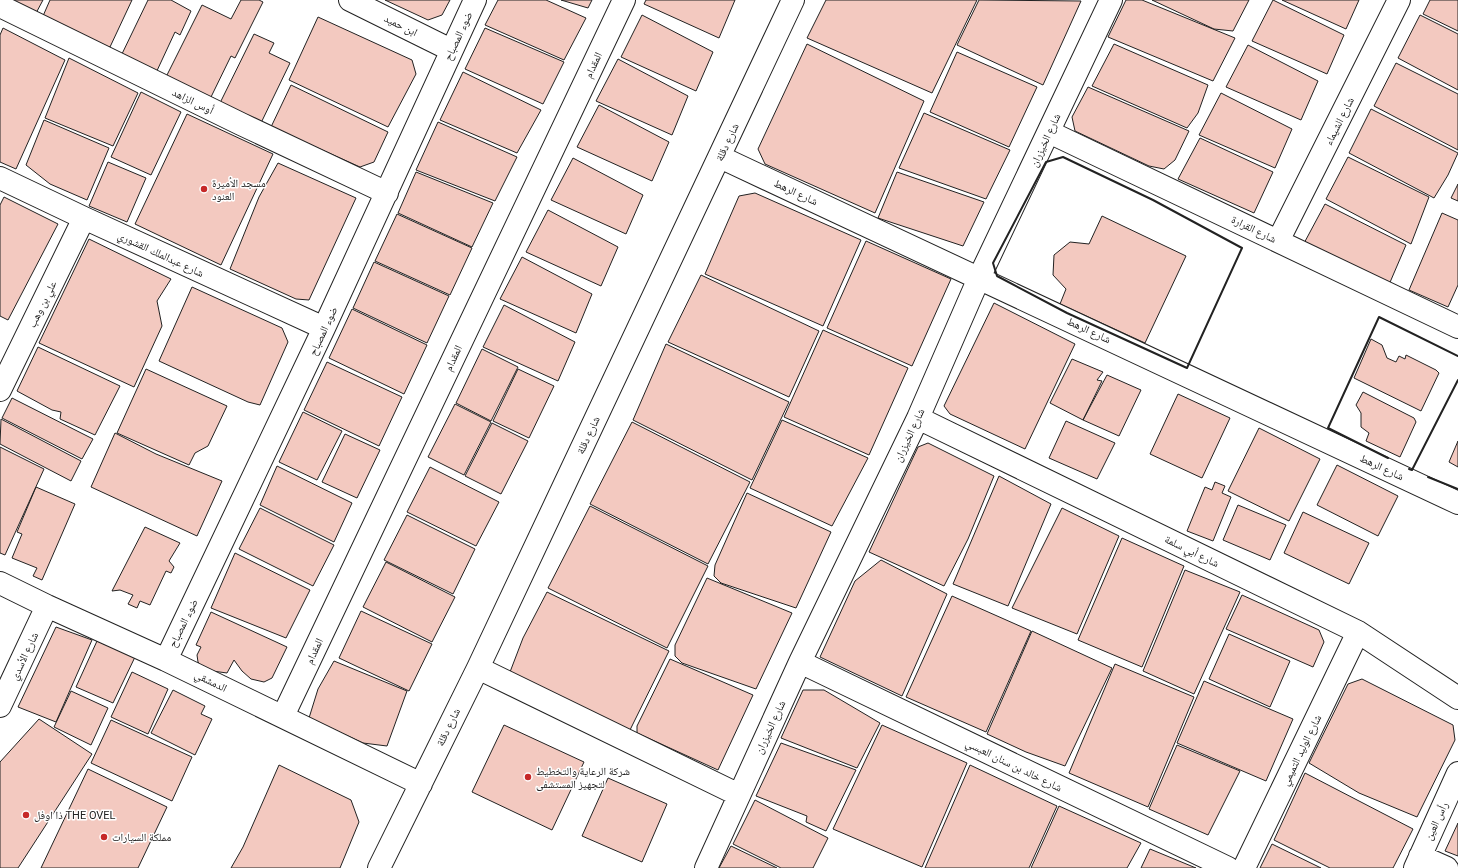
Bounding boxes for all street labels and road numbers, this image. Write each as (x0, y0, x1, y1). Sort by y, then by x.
street label: ضوء المصباح (441, 10, 475, 63)
street label: ابن حميد (382, 12, 420, 39)
street label: المقدام (582, 50, 605, 80)
street label: أوس الزاهد (170, 85, 216, 117)
street label: شارع الشيماء (1322, 95, 1357, 147)
street label: شارع الخيزران (1027, 111, 1064, 169)
street label: شارع دقلة (713, 121, 742, 163)
street label: شارع الرهط (772, 177, 820, 208)
street label: شارع القرارة (1229, 213, 1278, 246)
street label: شارع عبدالملك القشوري (115, 229, 206, 282)
street label: علي بن وهب (26, 278, 61, 331)
street label: ضوء المصباح (306, 305, 340, 358)
street label: شارع الرهط (1065, 315, 1113, 346)
street label: المقدام (442, 343, 465, 373)
street label: شارع الخيزران (891, 406, 928, 464)
street label: شارع دقلة (574, 414, 603, 456)
street label: شارع الرهط (1358, 452, 1406, 483)
street label: شارع أبي سلمة (1162, 532, 1222, 572)
street label: ضوء المصباح (166, 597, 201, 650)
street label: شارع الأسدي (8, 630, 43, 683)
street label: المقدام (303, 636, 326, 666)
street label: الدمشقي (192, 668, 229, 696)
street label: شارع الخيزران (752, 698, 789, 756)
street label: شارع دقلة (434, 706, 463, 748)
street label: شارع الوليد التميمي (1279, 713, 1326, 789)
street label: شارع خالد بن سنان العبسي (963, 736, 1064, 796)
street label: رأس العين (1421, 800, 1451, 842)

